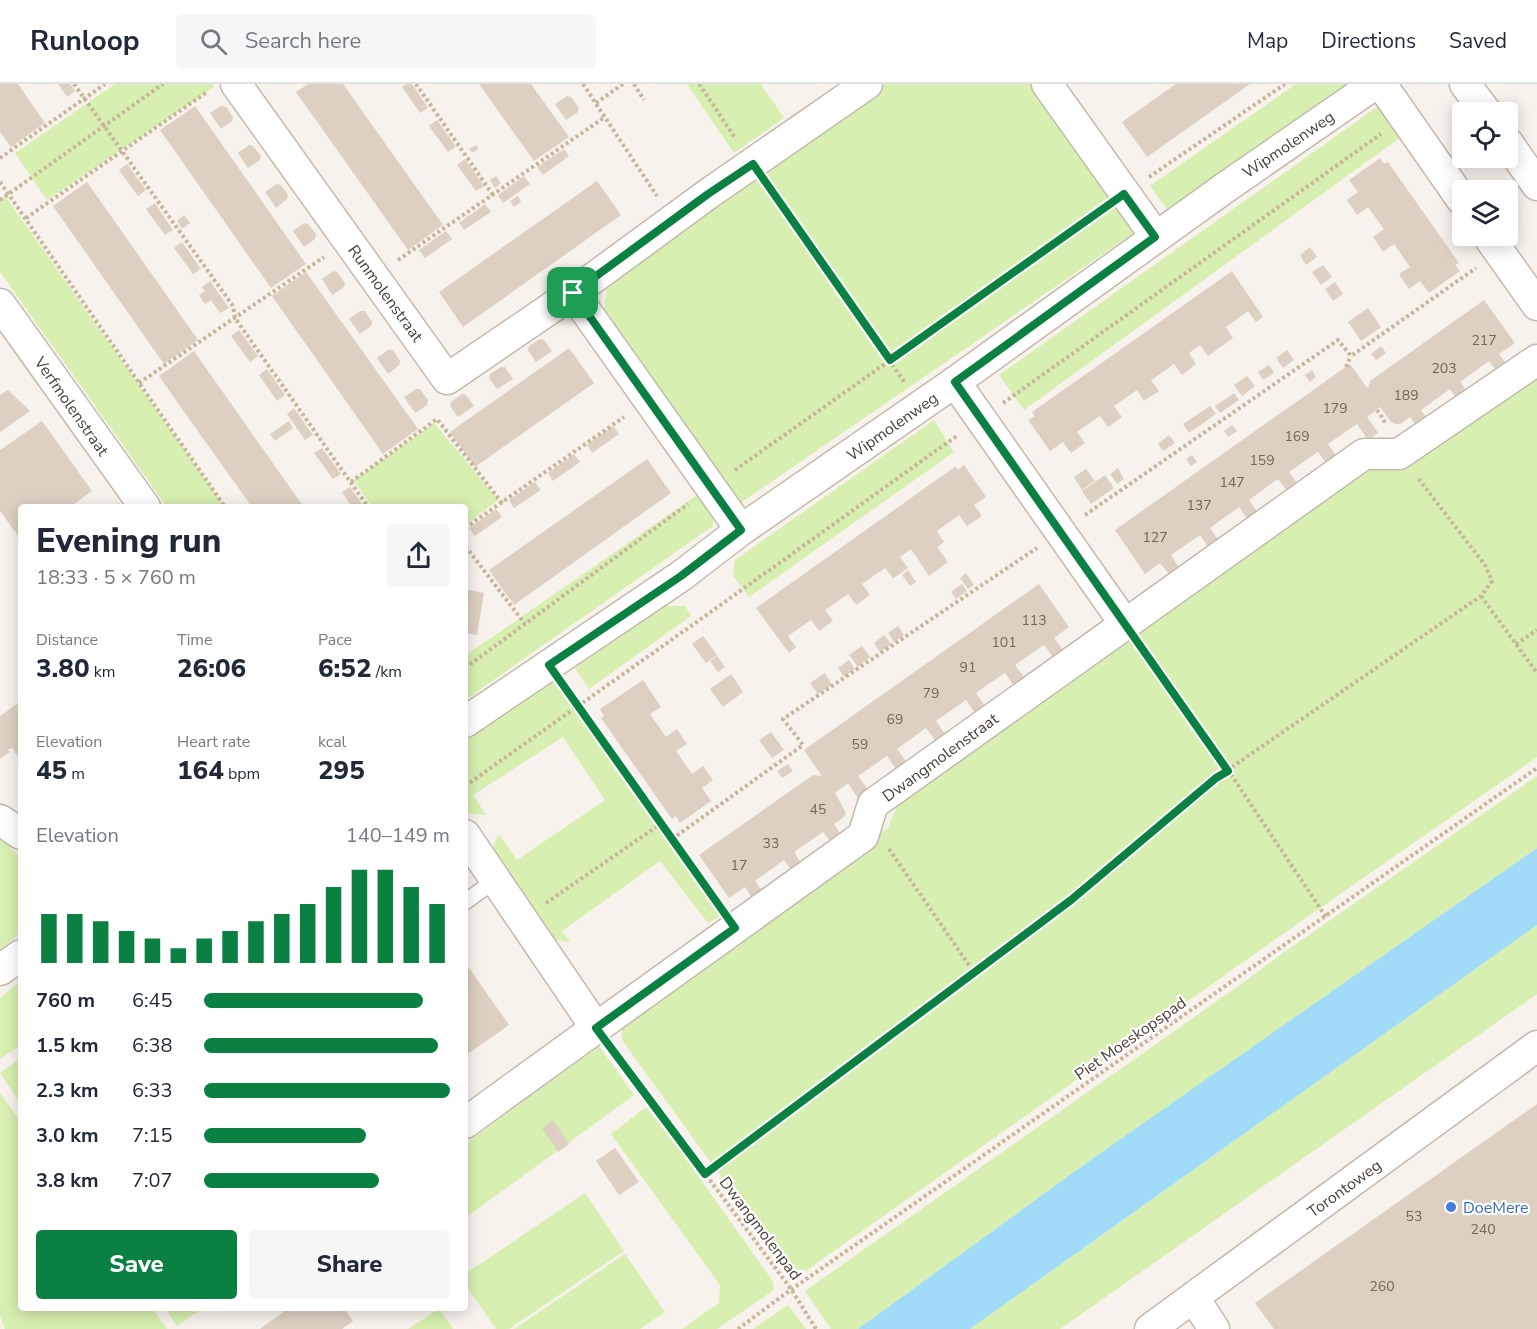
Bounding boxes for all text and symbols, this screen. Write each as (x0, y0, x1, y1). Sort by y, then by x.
search box (176, 14, 596, 68)
text: Runloop (30, 22, 140, 60)
icon: search (197, 25, 230, 58)
text: Search here (245, 26, 361, 56)
text: Map (1247, 27, 1288, 55)
text: Directions (1321, 27, 1416, 55)
text: Saved (1449, 27, 1507, 55)
map controls (1452, 102, 1518, 246)
button: locate (1452, 102, 1518, 168)
street label: Wipmolenweg (1238, 106, 1339, 184)
button: layers (1452, 180, 1518, 246)
street label: Runmolenstraat (342, 241, 428, 347)
pin (547, 267, 598, 318)
icon: arrive (556, 276, 589, 309)
house number: 217 (1471, 331, 1497, 350)
street label: Verfmolenstraat (28, 352, 114, 461)
house number: 203 (1431, 359, 1457, 378)
house number: 189 (1393, 386, 1419, 405)
street label: Wipmolenweg (843, 387, 943, 466)
house number: 179 (1322, 399, 1348, 418)
house number: 169 (1284, 427, 1310, 446)
house number: 159 (1249, 451, 1275, 470)
house number: 147 (1219, 473, 1245, 492)
house number: 137 (1186, 496, 1212, 515)
text: Evening run (36, 519, 221, 564)
button: share (387, 524, 450, 587)
house number: 127 (1142, 528, 1168, 547)
text: 18:33 · 5 × 760 m (36, 564, 196, 591)
house number: 113 (1021, 611, 1047, 630)
text: Distance (36, 629, 98, 651)
text: Time (177, 629, 213, 651)
text: Pace (318, 629, 352, 651)
house number: 101 (991, 633, 1017, 652)
text: 3.80 (36, 651, 90, 686)
text: 26:06 (177, 651, 246, 686)
text: 6:52 (318, 651, 372, 686)
house number: 91 (960, 658, 976, 677)
text: km (90, 661, 115, 683)
text: /km (372, 661, 402, 683)
house number: 79 (923, 684, 939, 703)
street label: Dwangmolenstraat (878, 708, 1003, 807)
house number: 69 (887, 710, 903, 729)
text: Elevation (36, 731, 102, 753)
text: Heart rate (177, 731, 250, 753)
text: kcal (318, 731, 346, 753)
house number: 59 (852, 735, 868, 754)
text: 45 (36, 753, 67, 788)
text: 164 (177, 753, 224, 788)
text: 295 (318, 753, 365, 788)
text: m (67, 763, 85, 785)
text: bpm (224, 763, 260, 785)
house number: 45 (810, 800, 826, 819)
text: Elevation (36, 822, 119, 849)
text: 140–149 m (346, 822, 450, 849)
house number: 33 (763, 834, 779, 853)
house number: 17 (731, 856, 747, 875)
text: 760 m (36, 987, 95, 1014)
text: 6:45 (132, 987, 173, 1014)
street label: Piet Moeskopspad (1070, 992, 1191, 1086)
text: 1.5 km (36, 1032, 99, 1059)
text: 6:38 (132, 1032, 173, 1059)
text: 2.3 km (36, 1077, 99, 1104)
text: 6:33 (132, 1077, 173, 1104)
text: 3.0 km (36, 1122, 99, 1149)
text: 7:15 (132, 1122, 173, 1149)
street label: Torontoweg (1303, 1155, 1386, 1223)
text: 3.8 km (36, 1167, 99, 1194)
text: 7:07 (132, 1167, 173, 1194)
street label: Dwangmolenpad (714, 1172, 806, 1285)
place label: DoeMere (1463, 1197, 1529, 1219)
marker: DoeMere (1444, 1200, 1458, 1214)
house number: 53 (1406, 1207, 1422, 1226)
house number: 240 (1470, 1220, 1496, 1239)
button: Save (36, 1230, 237, 1299)
button: Share (249, 1230, 450, 1299)
house number: 260 (1369, 1277, 1395, 1296)

